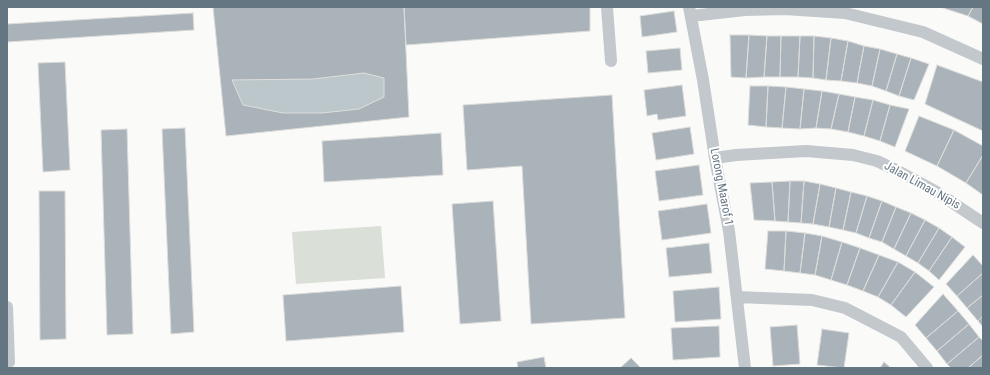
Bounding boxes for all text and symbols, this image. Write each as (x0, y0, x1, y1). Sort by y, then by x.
street label: Lorong Maarof 1 (706, 147, 736, 227)
street label: Jalan Limau Nipis (881, 159, 963, 213)

